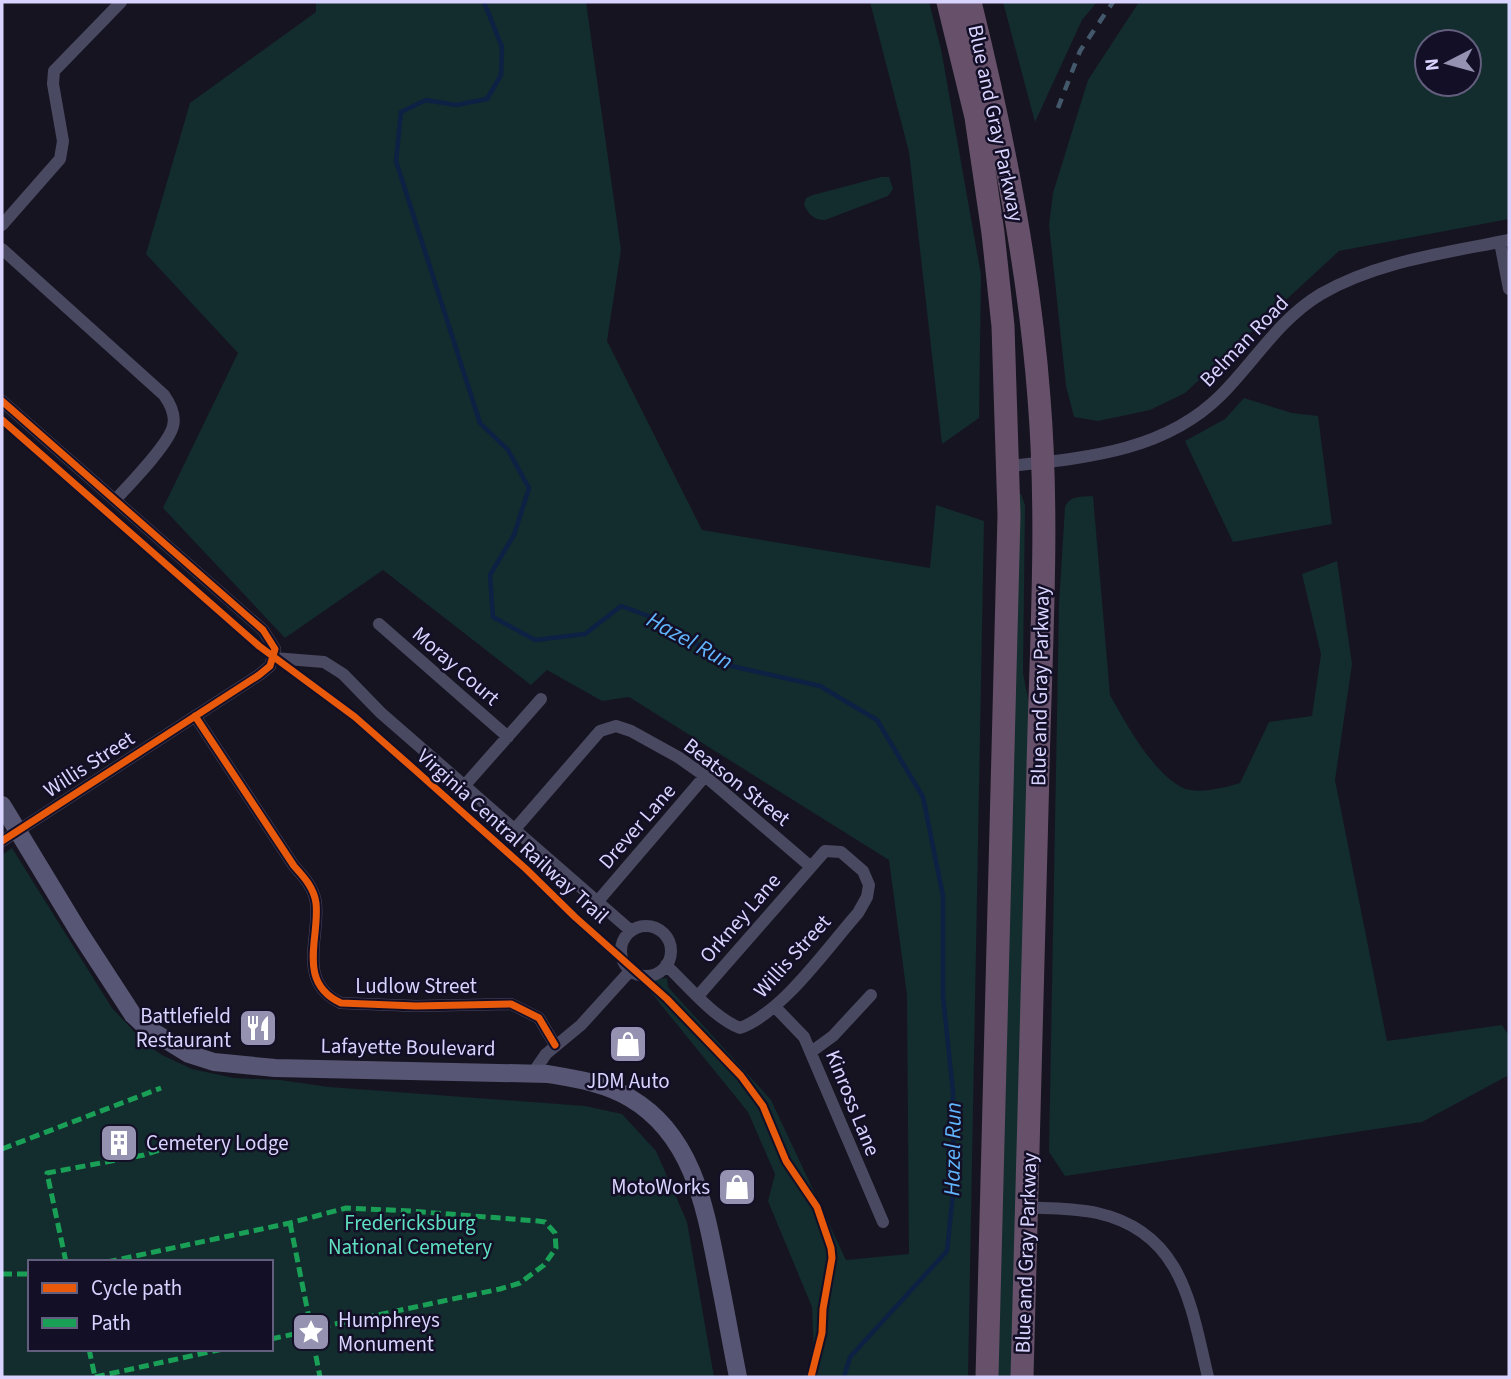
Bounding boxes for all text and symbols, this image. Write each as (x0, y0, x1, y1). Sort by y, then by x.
street label: Blue and Gray Parkway (960, 22, 1032, 224)
north arrow (1413, 28, 1483, 98)
text: N (1418, 57, 1447, 72)
street label: Belman Road (1193, 289, 1295, 393)
street label: Blue and Gray Parkway (1023, 585, 1057, 787)
water label: Hazel Run (641, 603, 739, 678)
street label: Moray Court (406, 620, 506, 712)
street label: Willis Street (38, 723, 140, 805)
street label: Beatson Street (677, 731, 797, 833)
street label: Virginia Central Railway Trail (411, 742, 615, 930)
street label: Drever Lane (591, 777, 683, 875)
street label: Orkney Lane (692, 867, 788, 969)
street label: Willis Street (746, 908, 838, 1004)
street label: Ludlow Street (355, 971, 477, 1001)
place label: Battlefield Restaurant (136, 1001, 231, 1055)
restaurant icon: Battlefield Restaurant (237, 1007, 279, 1049)
shop icon: JDM Auto (607, 1023, 649, 1065)
street label: Lafayette Boulevard (320, 1030, 496, 1064)
street label: Kinross Lane (818, 1046, 888, 1160)
place label: JDM Auto (586, 1066, 670, 1096)
water label: Hazel Run (935, 1102, 970, 1196)
building icon: Cemetery Lodge (98, 1122, 140, 1164)
place label: Cemetery Lodge (146, 1128, 289, 1158)
street label: Blue and Gray Parkway (1008, 1152, 1044, 1354)
shop icon: MotoWorks (716, 1166, 758, 1208)
place label: MotoWorks (611, 1172, 710, 1202)
park label: Fredericksburg National Cemetery (328, 1208, 492, 1262)
legend (28, 1260, 273, 1351)
text: Cycle path (91, 1273, 182, 1303)
place label: Humphreys Monument (338, 1305, 440, 1359)
text: Path (91, 1308, 131, 1338)
place icon: Humphreys Monument (290, 1311, 332, 1353)

